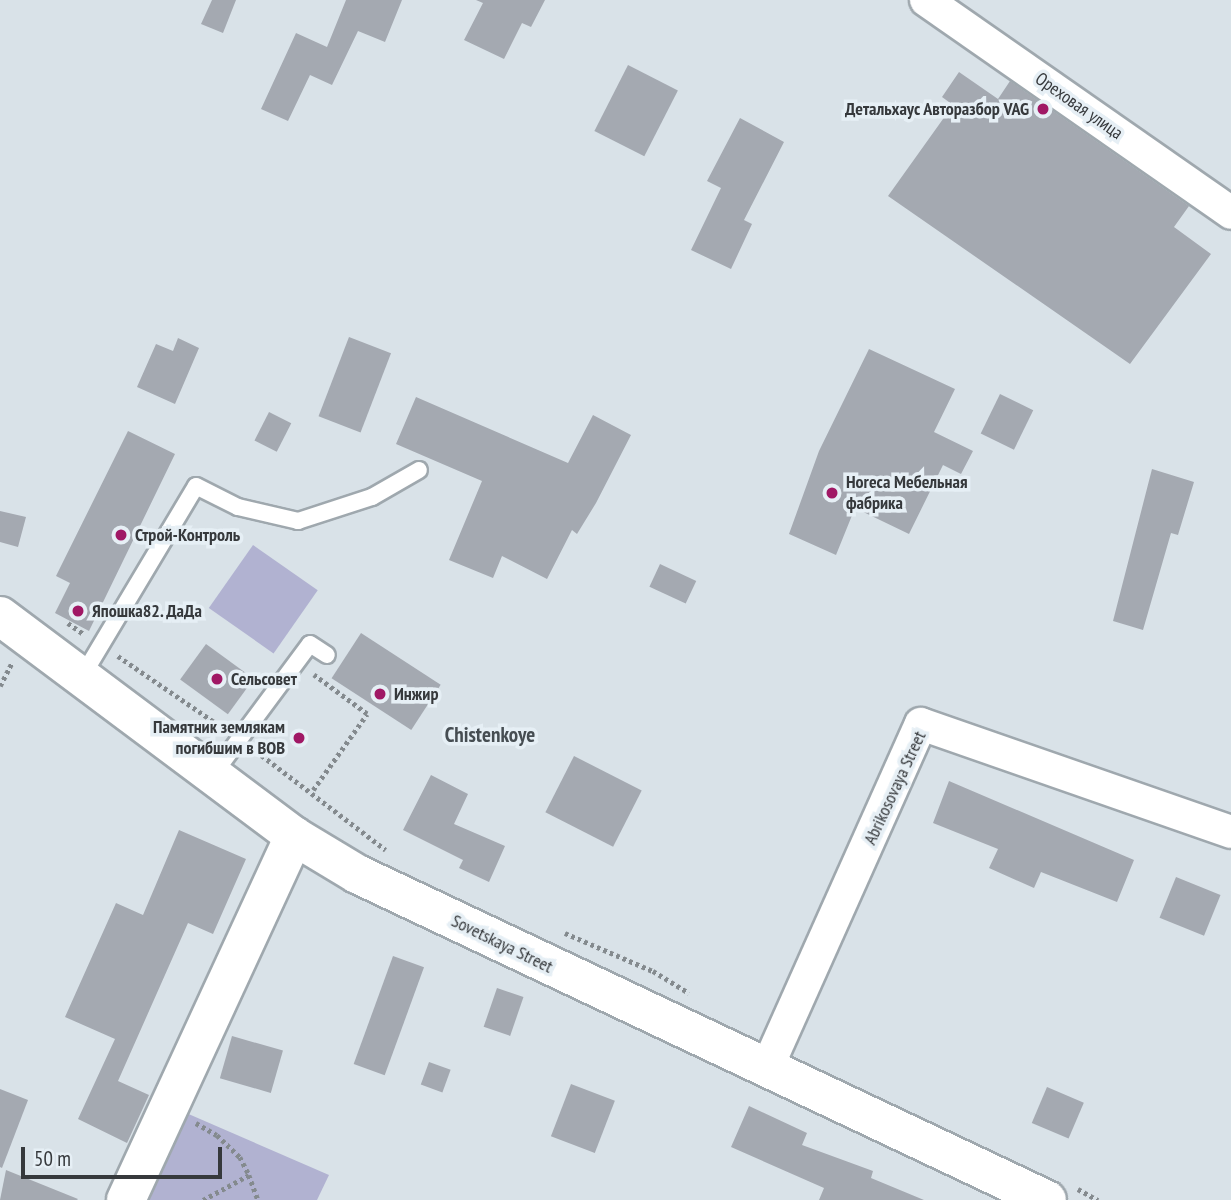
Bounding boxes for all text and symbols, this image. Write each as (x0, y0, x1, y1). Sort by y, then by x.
street label: Ореховая улица (1031, 68, 1127, 144)
place label: Детальхаус Авторазбор VAG (844, 98, 1029, 120)
marker: Детальхаус Авторазбор VAG (1035, 101, 1051, 117)
place label: Horeca Мебельная фабрика (846, 472, 967, 514)
marker: Horeca Мебельная фабрика (824, 485, 840, 501)
place label: Строй-Контроль (135, 524, 240, 546)
marker: Строй-Контроль (113, 527, 129, 543)
place label: Япошка82. ДаДа (92, 600, 203, 622)
marker: Япошка82. ДаДа (70, 603, 86, 619)
place label: Сельсовет (231, 668, 297, 690)
marker: Сельсовет (209, 671, 225, 687)
place label: Инжир (394, 683, 438, 705)
marker: Инжир (372, 686, 388, 702)
place label: Памятник землякам погибшим в ВОВ (153, 717, 285, 760)
district label: Chistenkoye (445, 722, 535, 748)
street label: Abrikosovaya Street (859, 728, 931, 848)
marker: Памятник землякам погибшим в ВОВ (291, 730, 307, 746)
street label: Sovetskaya Street (448, 910, 556, 978)
scale bar (24, 1134, 226, 1178)
text: 50 m (34, 1145, 71, 1172)

